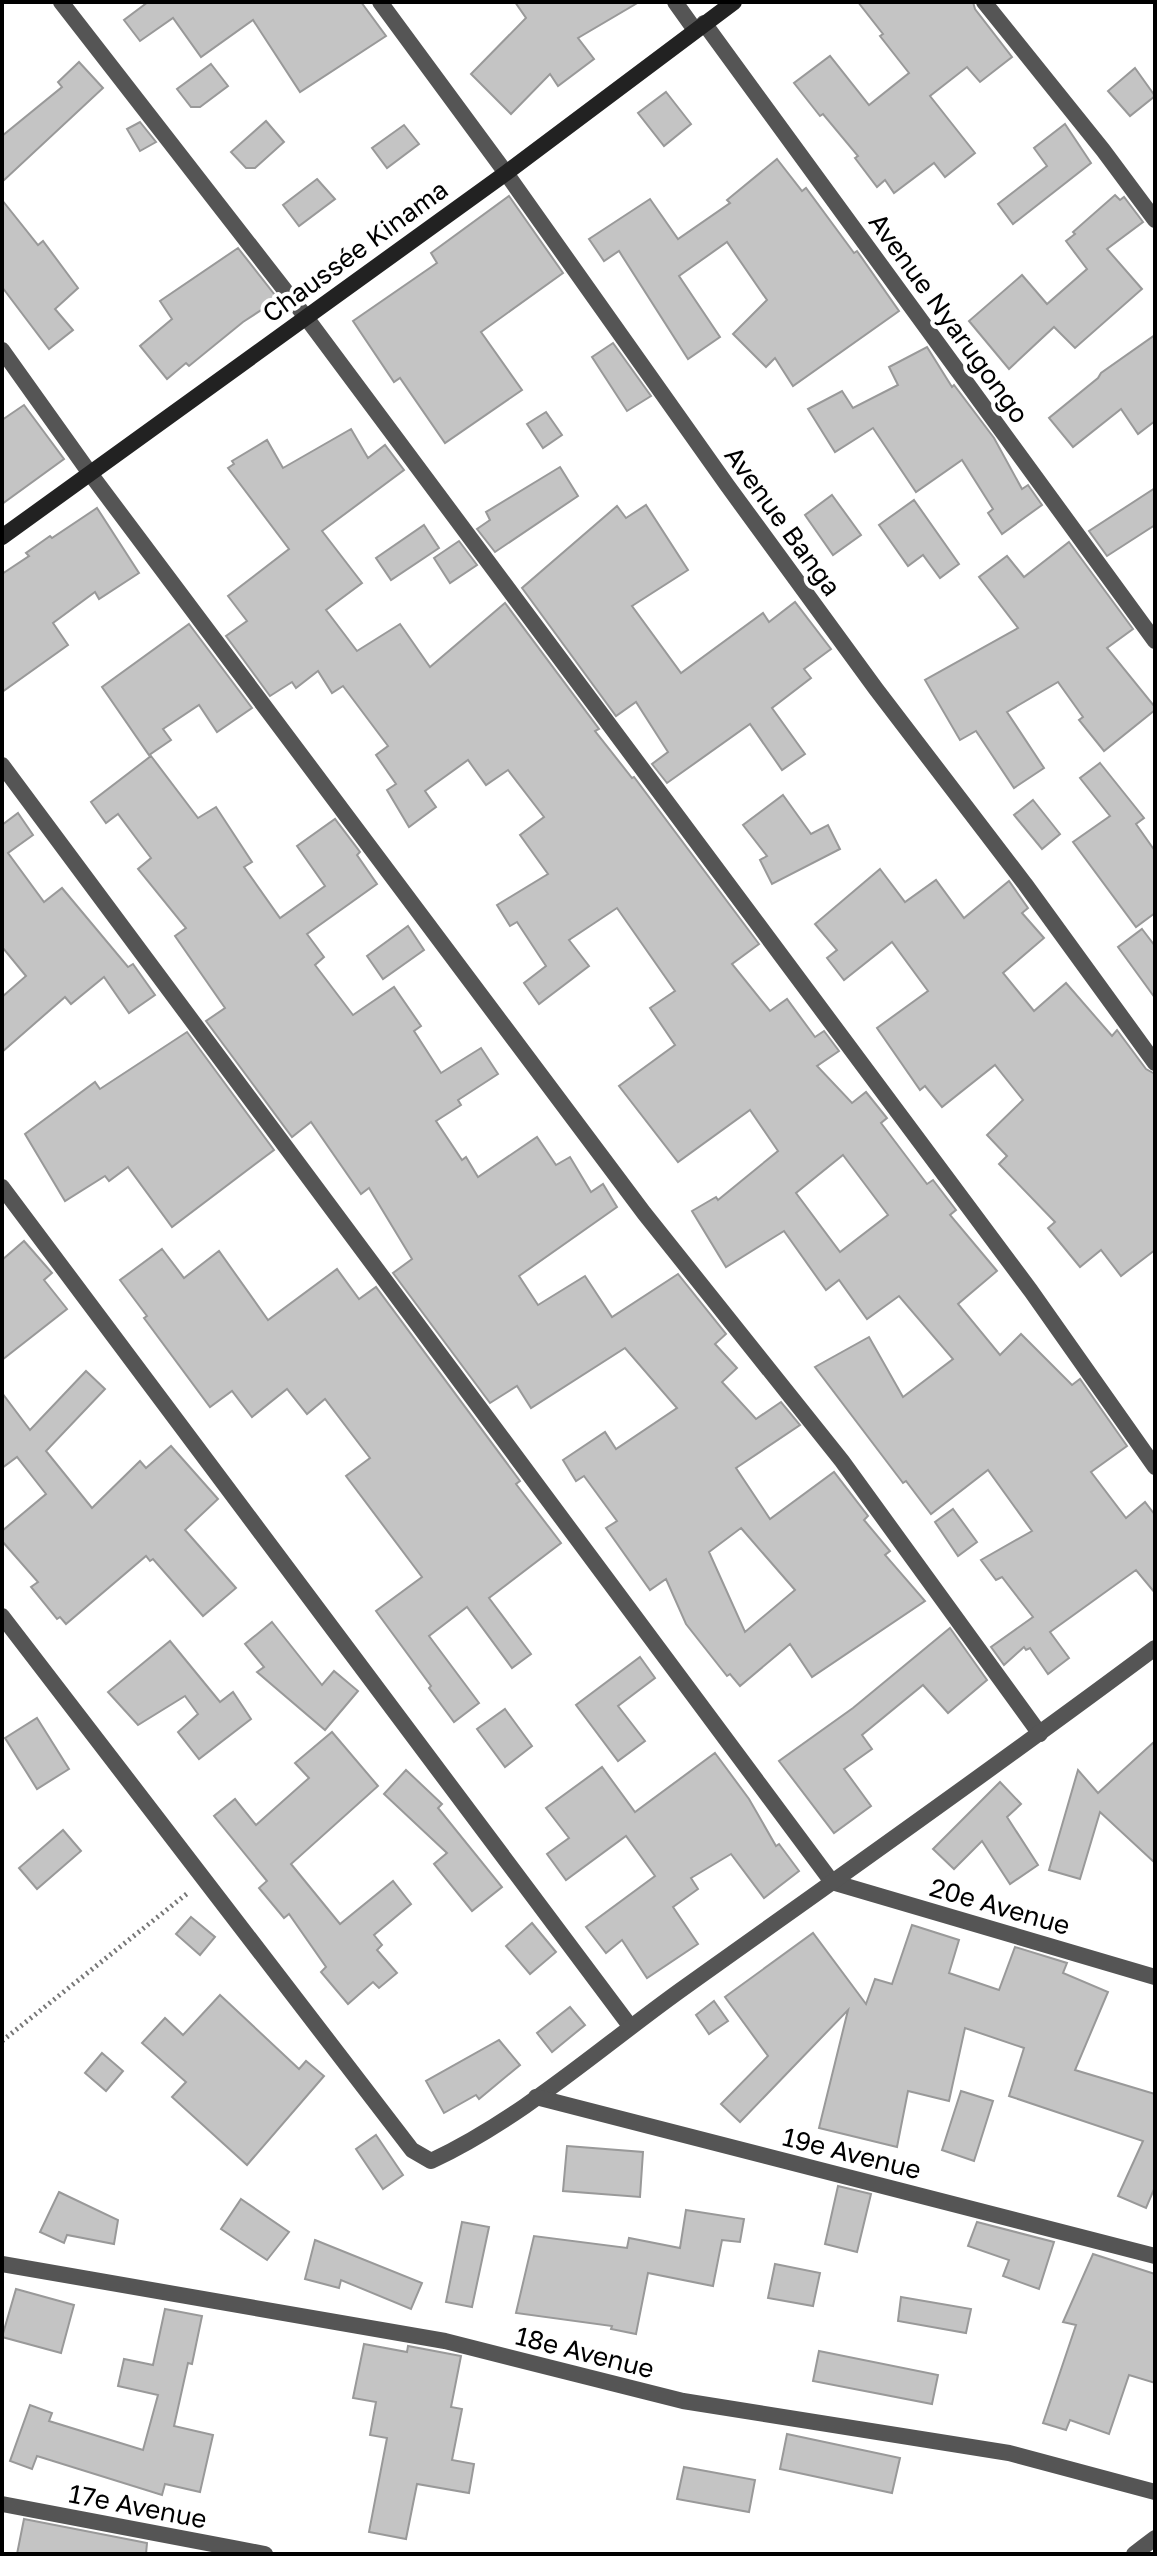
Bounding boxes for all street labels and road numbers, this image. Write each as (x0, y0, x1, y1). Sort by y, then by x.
street label: Chaussée Kinama (256, 173, 454, 329)
street label: Avenue Nyarugongo (863, 207, 1035, 429)
street label: Avenue Banga (718, 440, 848, 602)
street label: 20e Avenue (926, 1871, 1074, 1941)
street label: 19e Avenue (780, 2121, 924, 2185)
street label: 18e Avenue (512, 2320, 658, 2384)
street label: 17e Avenue (66, 2477, 210, 2535)

